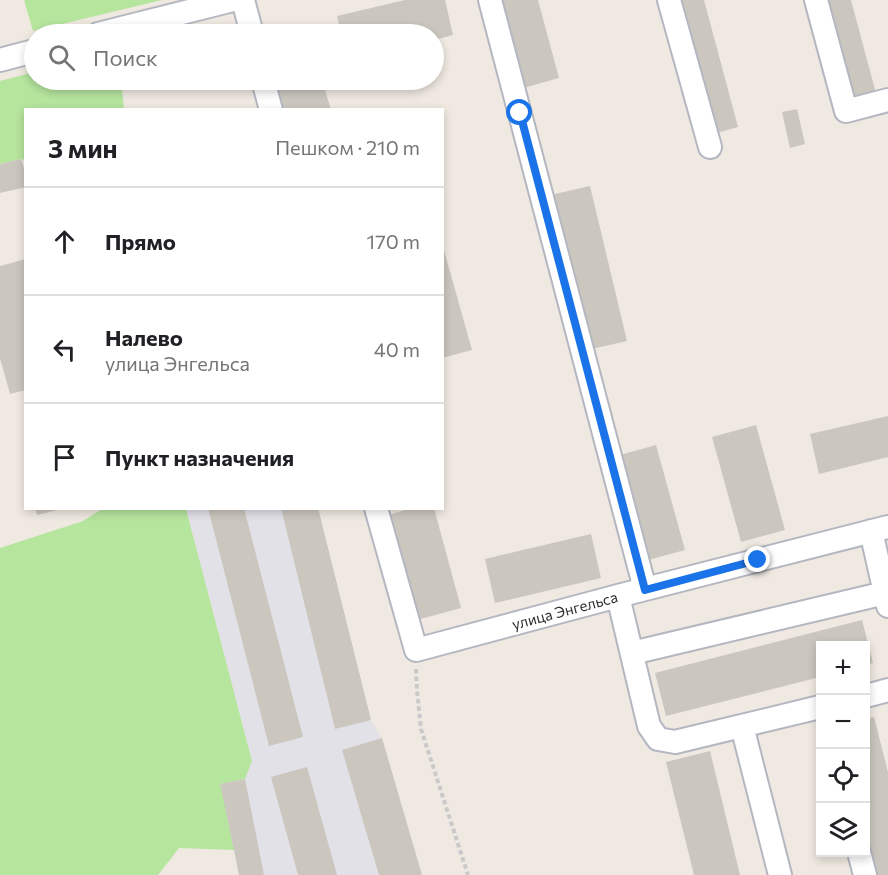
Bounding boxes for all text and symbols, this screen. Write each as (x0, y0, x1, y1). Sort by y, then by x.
search box (24, 24, 444, 90)
icon: search (45, 41, 78, 74)
text: Поиск (93, 44, 158, 71)
route start (506, 99, 532, 125)
text: 3 мин (48, 132, 118, 163)
text: Пешком · 210 m (275, 135, 420, 159)
icon: ahead (48, 225, 81, 258)
text: Прямо (105, 228, 176, 255)
text: 170 m (367, 229, 420, 253)
text: Налево (105, 324, 183, 351)
icon: left (48, 333, 81, 366)
text: 40 m (374, 337, 420, 361)
text: улица Энгельса (105, 351, 250, 375)
icon: arrive (48, 441, 81, 474)
text: Пункт назначения (105, 444, 294, 471)
route end (744, 546, 770, 572)
street label: улица Энгельса (510, 587, 620, 633)
map controls (816, 641, 870, 857)
button: + (816, 641, 870, 695)
button: − (816, 695, 870, 749)
button: locate (816, 749, 870, 803)
button: layers (816, 803, 870, 857)

